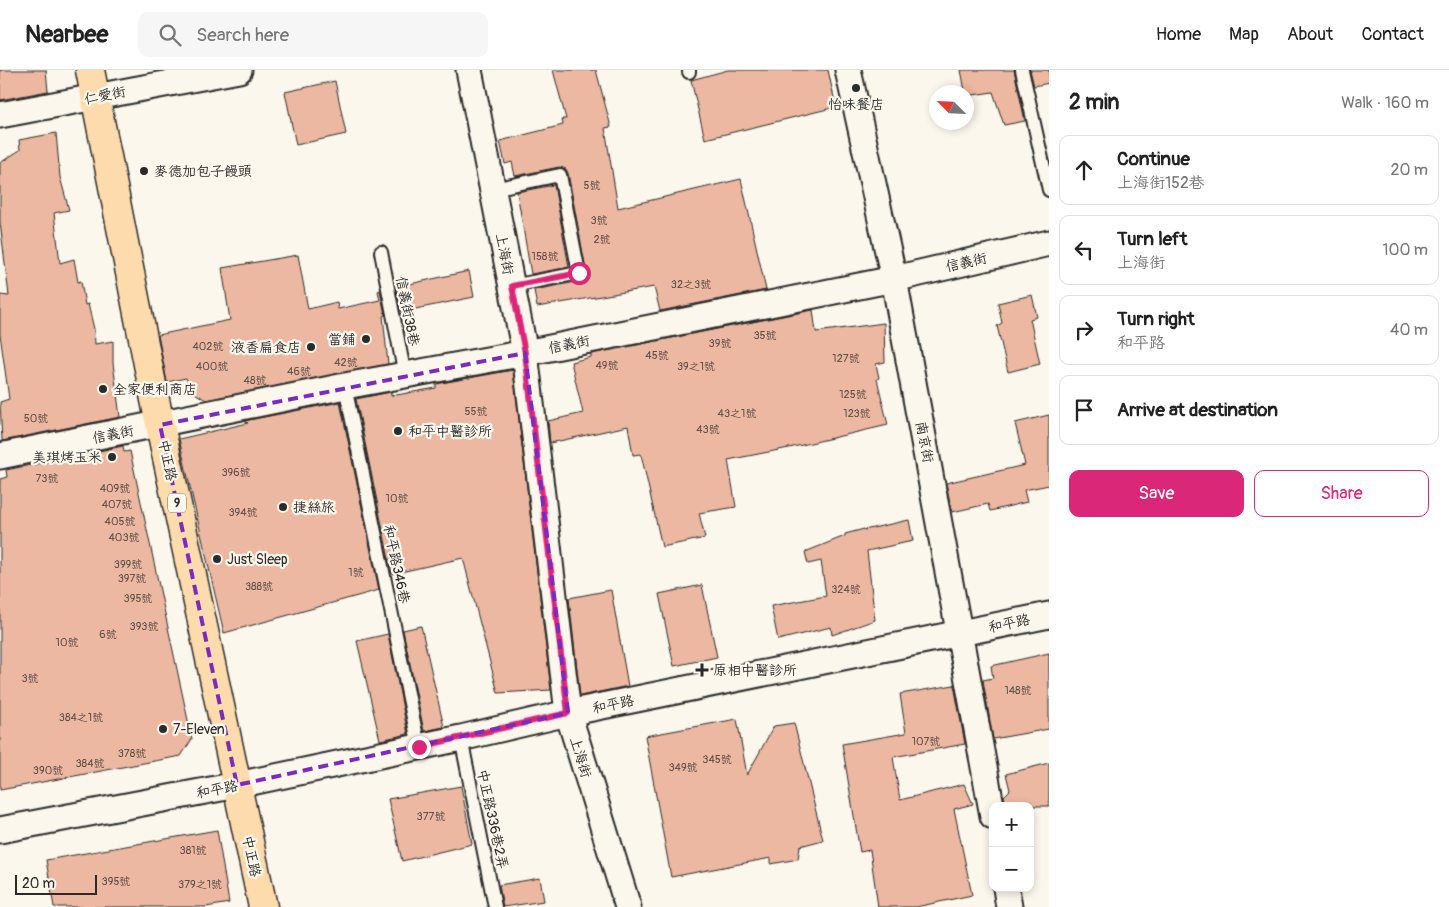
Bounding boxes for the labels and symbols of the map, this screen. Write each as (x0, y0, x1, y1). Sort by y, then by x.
marker: 怡味餐店 (850, 82, 862, 94)
street label: 仁愛街 (83, 83, 127, 108)
north arrow (929, 85, 974, 130)
place label: 怡味餐店 (828, 96, 884, 113)
place label: 麥德加包子饅頭 (154, 163, 252, 180)
marker: 麥德加包子饅頭 (138, 165, 150, 177)
house number: 5號 (584, 179, 600, 192)
house number: 3號 (590, 214, 608, 227)
street label: 上海街 (492, 232, 517, 276)
house number: 2號 (593, 233, 611, 246)
street label: 信義街 (944, 249, 988, 275)
house number: 158號 (532, 250, 558, 263)
route start (568, 262, 591, 285)
street label: 信義街38巷 (392, 275, 423, 348)
house number: 32之3號 (671, 278, 711, 291)
house number: 35號 (753, 329, 777, 342)
place label: 當鋪 (328, 331, 356, 348)
street label: 信義街 (547, 332, 591, 357)
marker: 當鋪 (360, 333, 372, 345)
house number: 39號 (709, 337, 731, 350)
place label: 液香扁食店 (231, 339, 301, 356)
house number: 402號 (192, 340, 224, 353)
marker: 液香扁食店 (305, 341, 317, 353)
house number: 45號 (645, 349, 669, 362)
house number: 127號 (832, 352, 860, 365)
house number: 42號 (334, 356, 358, 369)
house number: 49號 (595, 359, 619, 372)
house number: 400號 (196, 360, 228, 373)
house number: 39之1號 (677, 360, 715, 373)
house number: 46號 (287, 365, 311, 378)
house number: 48號 (244, 374, 266, 387)
place label: 全家便利商店 (113, 381, 197, 398)
marker: 全家便利商店 (97, 383, 109, 395)
house number: 125號 (839, 388, 867, 401)
house number: 55號 (465, 405, 487, 418)
house number: 43之1號 (718, 407, 756, 420)
house number: 123號 (843, 407, 871, 420)
house number: 50號 (24, 412, 48, 425)
street label: 南京街 (912, 420, 937, 464)
street label: 信義街 (91, 422, 135, 447)
place label: 和平中醫診所 (408, 423, 492, 440)
house number: 43號 (696, 423, 720, 436)
marker: 和平中醫診所 (392, 425, 404, 437)
street label: 中正路 (155, 438, 180, 482)
place label: 美琪烤玉米 (32, 449, 102, 466)
marker: 美琪烤玉米 (106, 451, 118, 463)
house number: 396號 (221, 466, 251, 479)
house number: 73號 (36, 472, 58, 485)
house number: 409號 (100, 482, 130, 495)
house number: 10號 (386, 492, 408, 505)
road number: 9 (168, 493, 186, 512)
house number: 407號 (102, 498, 132, 511)
place label: 捷絲旅 (293, 499, 335, 516)
marker: 捷絲旅 (277, 501, 289, 513)
house number: 394號 (228, 506, 258, 519)
house number: 405號 (105, 515, 135, 528)
street label: 和平路346巷 (380, 523, 413, 606)
house number: 403號 (108, 531, 140, 544)
place label: Just Sleep (227, 551, 288, 568)
marker: Just Sleep (211, 553, 223, 565)
house number: 399號 (114, 558, 142, 571)
house number: 1號 (348, 566, 364, 579)
house number: 397號 (118, 572, 146, 585)
house number: 388號 (245, 580, 273, 593)
house number: 324號 (831, 583, 861, 596)
house number: 395號 (124, 592, 152, 605)
street label: 和平路 (987, 611, 1031, 636)
house number: 393號 (130, 620, 158, 633)
house number: 6號 (99, 628, 117, 641)
house number: 10號 (56, 636, 78, 649)
place label: 原相中醫診所 (713, 662, 797, 679)
marker: 原相中醫診所 (695, 663, 709, 677)
house number: 3號 (21, 672, 39, 685)
house number: 148號 (1004, 684, 1032, 697)
street label: 和平路 (591, 692, 635, 717)
house number: 384之1號 (59, 711, 103, 724)
place label: 7-Eleven (173, 721, 225, 738)
marker: 7-Eleven (157, 723, 169, 735)
street label: 上海街 (566, 735, 595, 780)
house number: 107號 (912, 735, 940, 748)
route end (408, 736, 431, 759)
house number: 378號 (118, 747, 146, 760)
house number: 345號 (702, 753, 732, 766)
house number: 384號 (75, 757, 105, 770)
house number: 349號 (668, 761, 698, 774)
house number: 390號 (33, 764, 63, 777)
street label: 中正路336巷2弄 (474, 768, 511, 871)
street label: 和平路 (195, 777, 239, 802)
house number: 377號 (417, 810, 445, 823)
street label: 中正路 (239, 834, 264, 878)
house number: 381號 (180, 844, 206, 857)
scale bar (15, 872, 98, 895)
house number: 395號 (102, 875, 130, 888)
house number: 379之1號 (178, 878, 222, 891)

